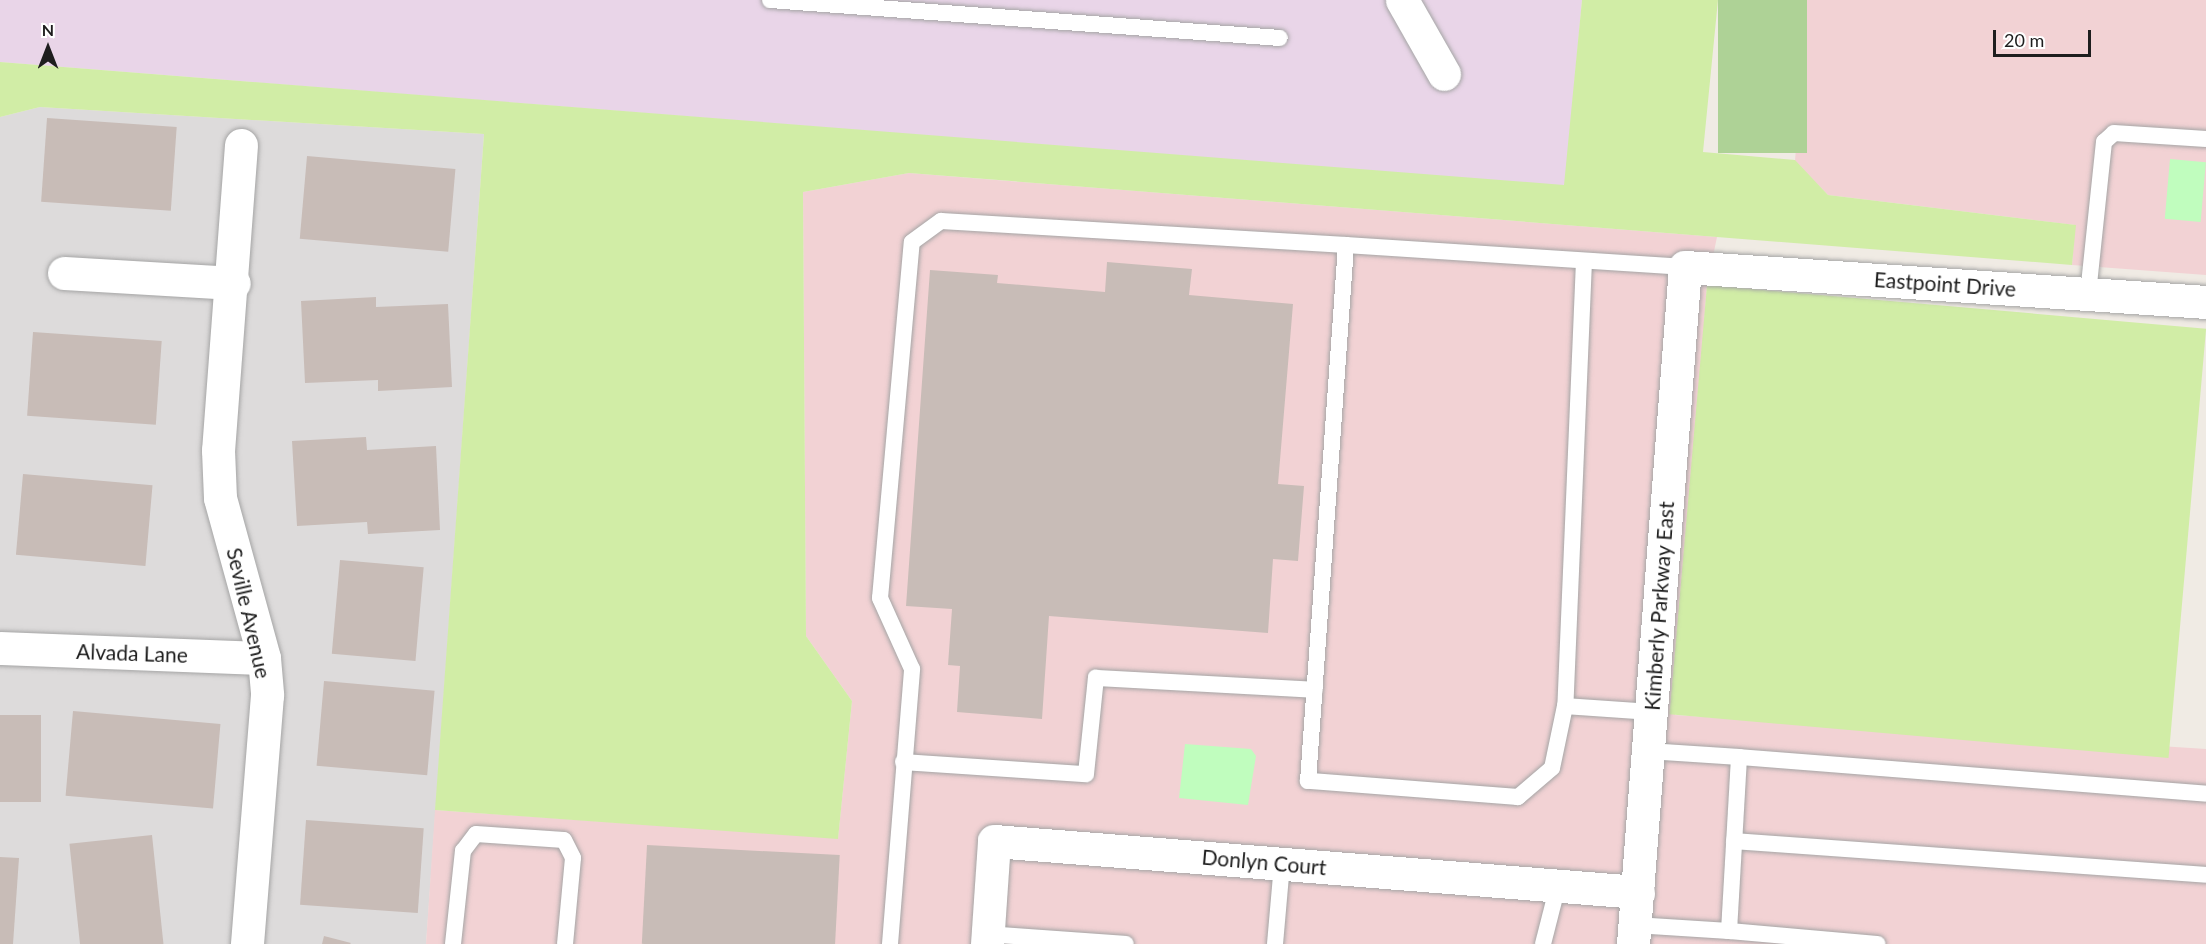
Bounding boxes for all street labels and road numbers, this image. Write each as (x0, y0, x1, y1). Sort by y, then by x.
street label: Eastpoint Drive (1873, 266, 2017, 302)
street label: Kimberly Parkway East (1639, 500, 1679, 712)
street label: Seville Avenue (222, 545, 276, 681)
street label: Alvada Lane (76, 638, 188, 668)
street label: Donlyn Court (1201, 844, 1327, 880)

